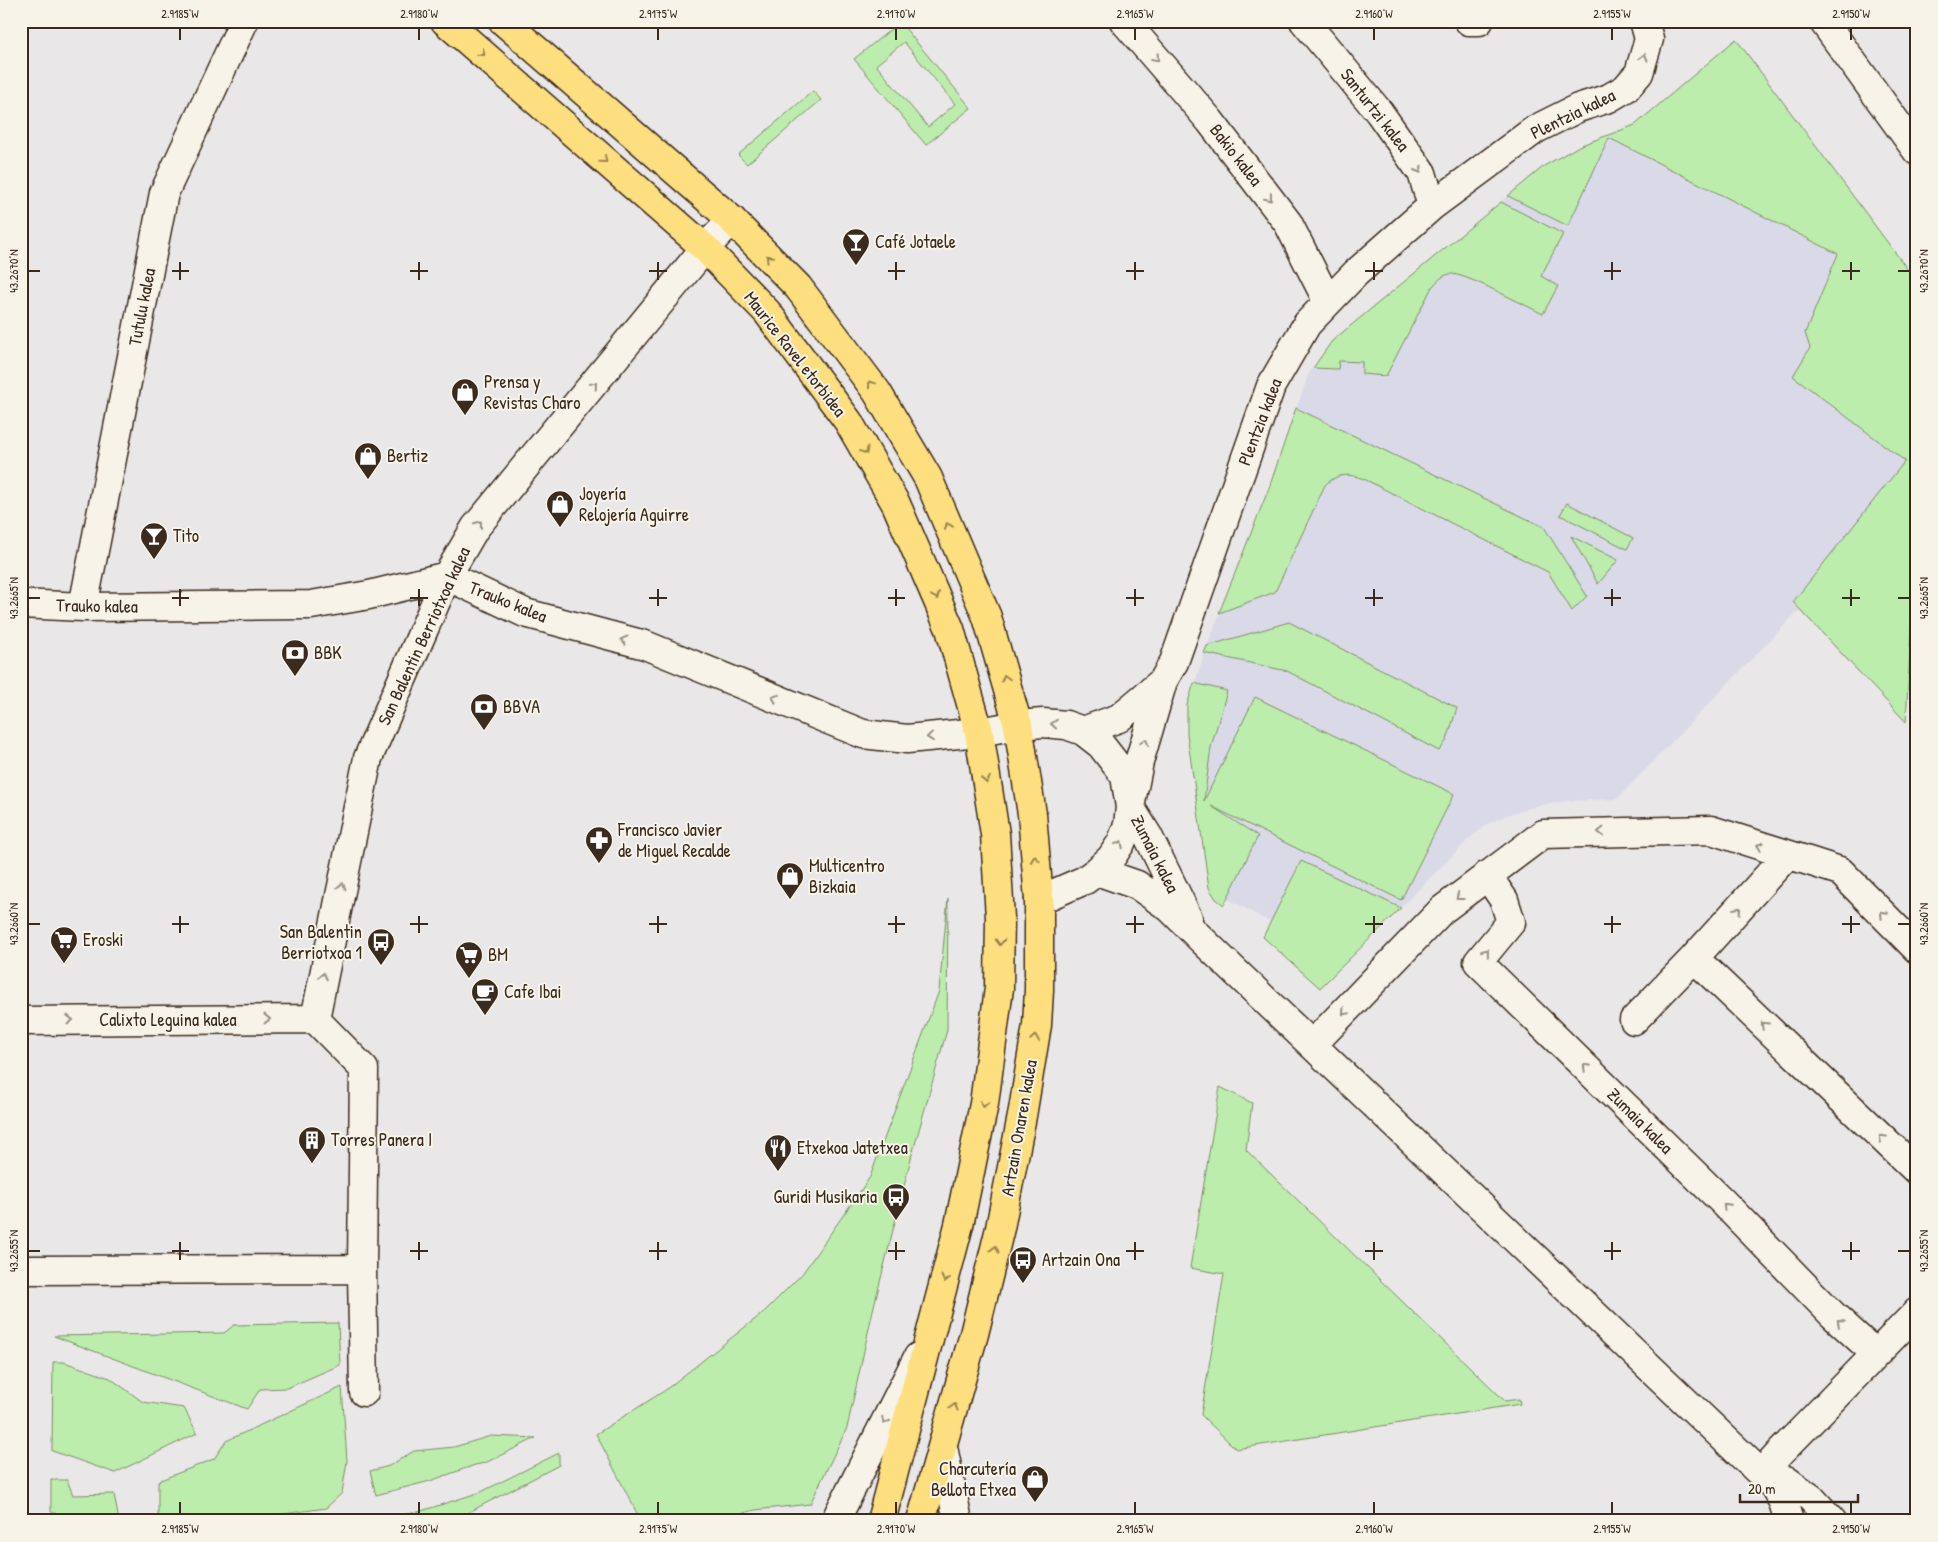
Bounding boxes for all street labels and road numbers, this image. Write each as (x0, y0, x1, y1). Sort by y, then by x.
street label: Santurtzi kalea (1335, 63, 1416, 157)
street label: Plentzia kalea (1526, 82, 1619, 145)
street label: Bakio kalea (1204, 118, 1269, 191)
street label: Tutulu kalea (122, 266, 161, 348)
street label: Maurice Ravel etorbidea (738, 286, 852, 422)
street label: Plentzia kalea (1231, 375, 1288, 469)
street label: San Balentin Berriotxoa kalea (371, 543, 476, 729)
street label: Trauko kalea (465, 575, 551, 628)
street label: Trauko kalea (56, 592, 138, 619)
street label: Zumaia kalea (1125, 811, 1186, 897)
street label: Calixto Leguina kalea (99, 1007, 237, 1032)
street label: Artzain Onaren kalea (994, 1058, 1043, 1198)
street label: Zumaia kalea (1602, 1082, 1679, 1159)

